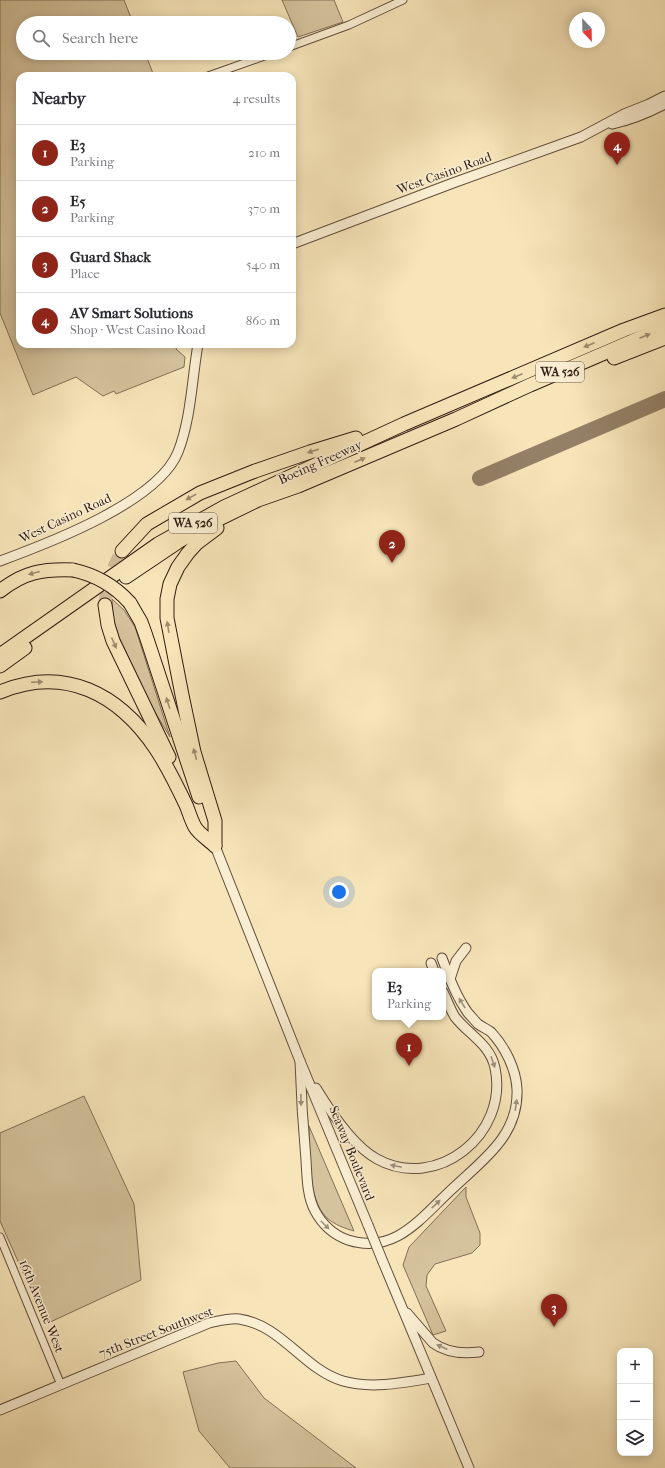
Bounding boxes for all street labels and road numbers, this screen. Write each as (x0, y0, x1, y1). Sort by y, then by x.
street label: West Casino Road (394, 149, 494, 197)
road number: WA 526 (536, 362, 584, 382)
street label: Boeing Freeway (276, 436, 365, 487)
street label: West Casino Road (16, 490, 114, 546)
road number: WA 526 (169, 513, 217, 533)
street label: Seaway Boulevard (326, 1103, 378, 1203)
street label: 16th Avenue West (17, 1257, 68, 1355)
street label: 75th Street Southwest (97, 1303, 216, 1361)

